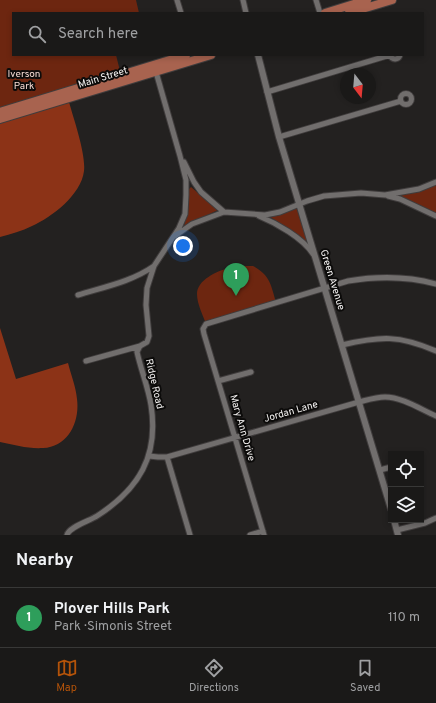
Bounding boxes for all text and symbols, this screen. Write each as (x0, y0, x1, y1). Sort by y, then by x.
search box (12, 12, 424, 56)
icon: search (26, 23, 48, 45)
text: Search here (58, 25, 138, 44)
street label: Main Street (77, 64, 130, 92)
park label: Iverson Park (8, 68, 40, 93)
north arrow (340, 68, 376, 104)
your location (173, 236, 193, 256)
street label: Green Avenue (317, 248, 347, 312)
pin: 1 (223, 263, 249, 296)
street label: Ridge Road (142, 358, 166, 410)
street label: Mary Ann Drive (226, 393, 258, 463)
street label: Jordan Lane (262, 398, 320, 426)
map controls (388, 451, 424, 523)
button: locate (388, 451, 424, 487)
button: layers (388, 487, 424, 523)
text: Nearby (16, 550, 73, 572)
text: Plover Hills Park (54, 600, 170, 619)
text: 1 (26, 610, 32, 626)
text: 110 m (388, 610, 420, 626)
text: Park · Simonis Street (54, 619, 172, 635)
tab: Map (56, 657, 78, 695)
tab: Directions (189, 657, 239, 695)
tab: Saved (350, 657, 380, 695)

